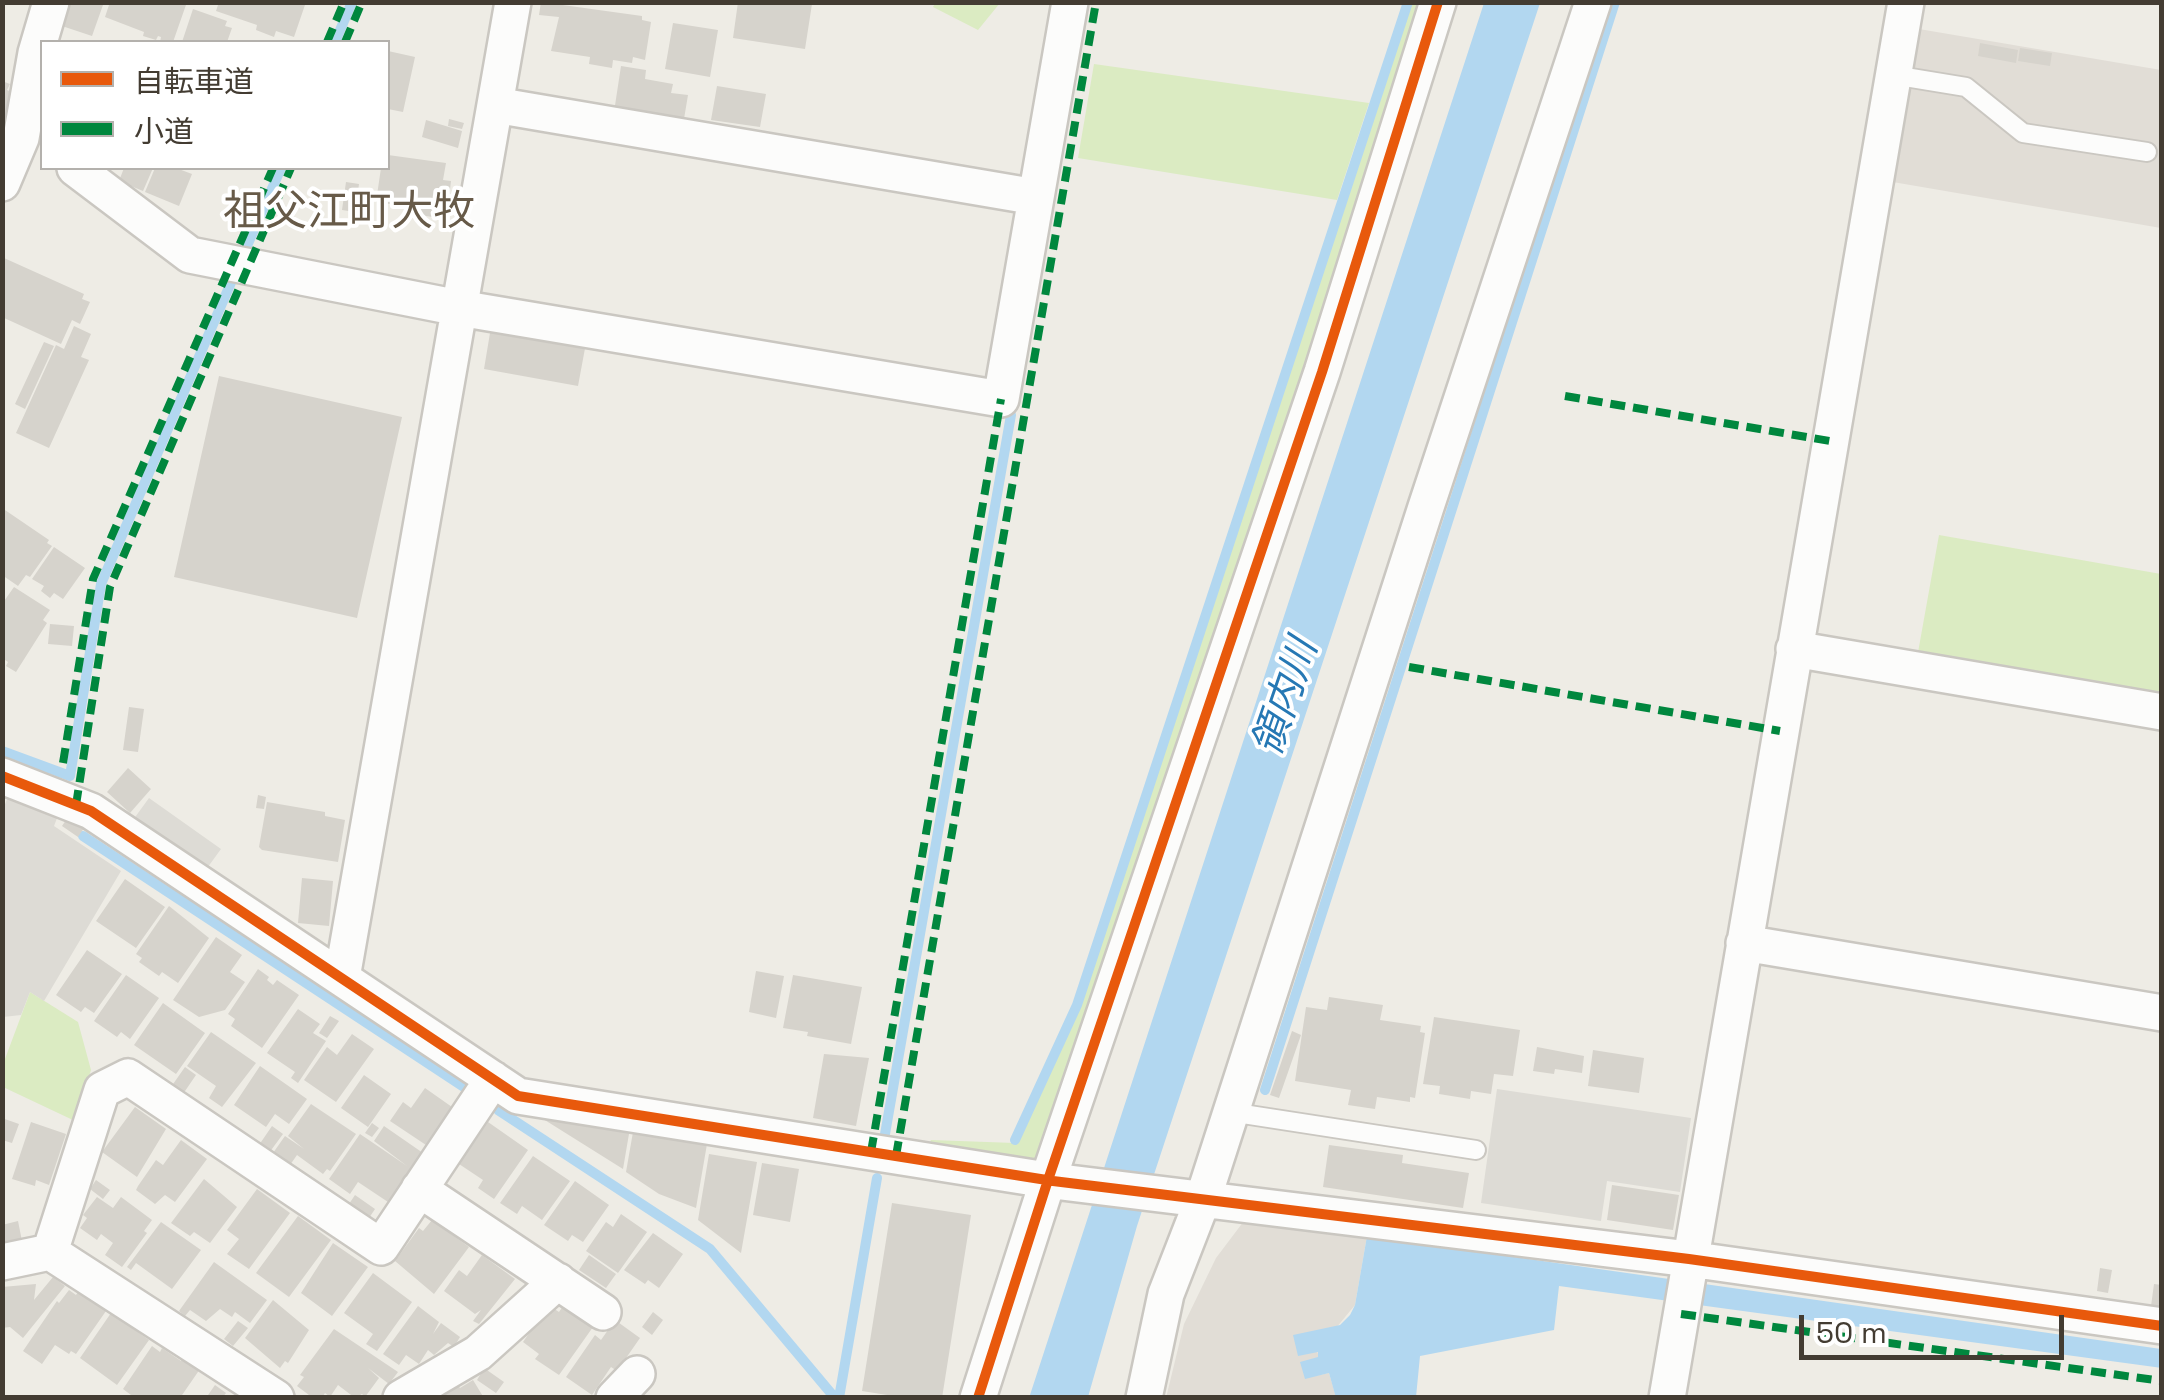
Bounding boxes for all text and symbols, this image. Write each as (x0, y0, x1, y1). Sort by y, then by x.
legend (40, 40, 390, 170)
text: 自転車道 (134, 62, 254, 101)
text: 小道 (134, 112, 194, 151)
district label: 祖父江町大牧 (223, 189, 475, 239)
water label: 領内川 (1245, 633, 1329, 763)
scale bar (1804, 1295, 2069, 1357)
text: 50 m (1816, 1313, 1887, 1352)

